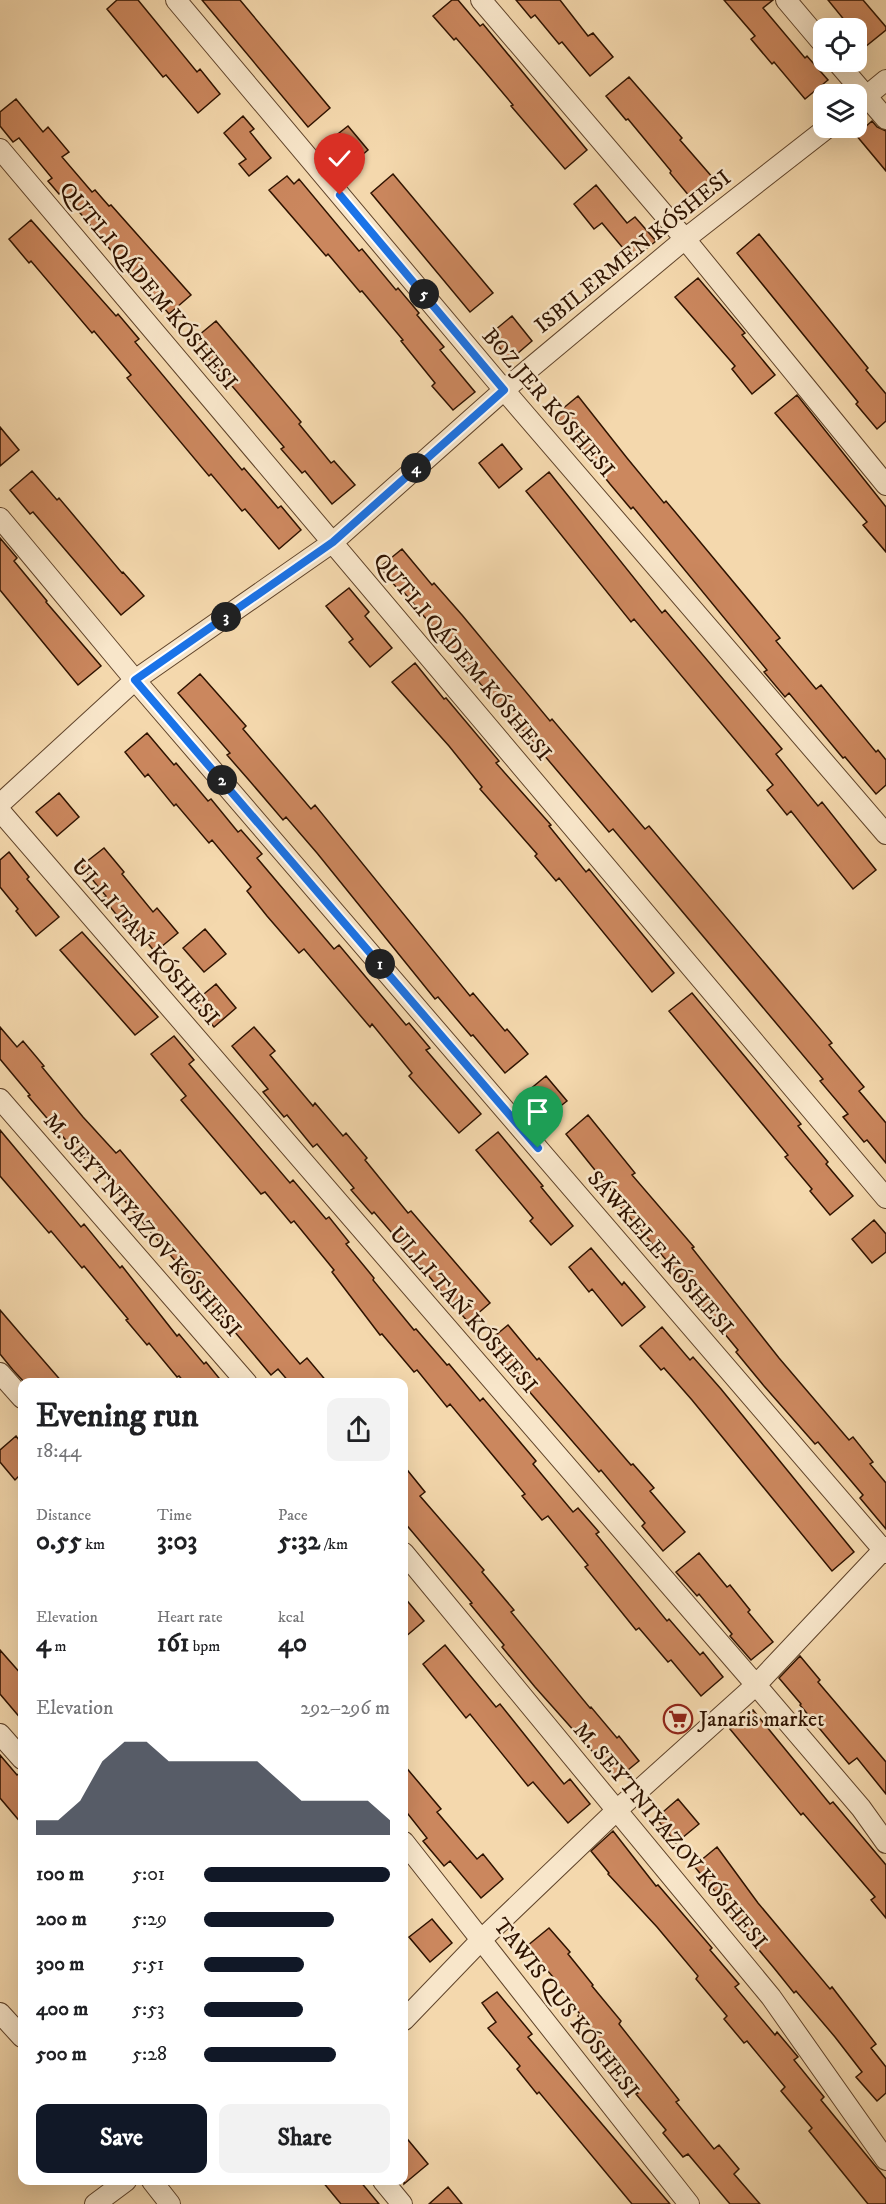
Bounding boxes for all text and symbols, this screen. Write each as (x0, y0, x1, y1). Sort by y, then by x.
map controls (813, 18, 867, 138)
button: locate (813, 18, 867, 72)
button: layers (813, 84, 867, 138)
pin (314, 133, 365, 195)
icon: check (323, 142, 356, 175)
street label: ISBILERMEN KÓSHESI (529, 164, 737, 340)
street label: QUTLI QÁDEM KÓSHESI (53, 176, 244, 395)
pin: 5 (409, 279, 439, 309)
text: 5 (420, 284, 428, 304)
street label: BOZ JER KÓSHESI (476, 322, 621, 483)
pin: 4 (401, 453, 431, 483)
text: 4 (411, 458, 421, 478)
street label: QUTLI QÁDEM KÓSHESI (367, 547, 558, 766)
pin: 3 (211, 602, 241, 632)
text: 3 (223, 607, 229, 627)
pin: 2 (207, 765, 237, 795)
text: 2 (218, 770, 226, 790)
street label: ULLI TAŃ KÓSHESI (65, 852, 226, 1031)
pin: 1 (365, 949, 395, 979)
text: 1 (377, 954, 383, 974)
pin (512, 1086, 563, 1148)
icon: arrive (521, 1095, 554, 1128)
street label: M. SEYTNIYAZOV KÓSHESI (37, 1107, 247, 1342)
street label: SÁWKELE KÓSHESI (581, 1165, 739, 1341)
street label: ULLI TAŃ KÓSHESI (383, 1220, 544, 1399)
text: Evening run (36, 1396, 198, 1437)
button: share (327, 1398, 390, 1461)
text: 18:44 (36, 1439, 82, 1464)
text: Distance (36, 1505, 91, 1525)
text: Time (157, 1505, 192, 1525)
text: Pace (278, 1505, 308, 1525)
text: 0.55 (36, 1525, 82, 1558)
text: 3:03 (157, 1525, 197, 1558)
text: 5:32 (278, 1525, 320, 1558)
text: km (82, 1534, 105, 1554)
text: /km (320, 1534, 348, 1554)
text: Elevation (36, 1607, 98, 1627)
text: Heart rate (157, 1607, 223, 1627)
text: kcal (278, 1607, 304, 1627)
text: 4 (36, 1627, 51, 1660)
text: 161 (157, 1627, 189, 1660)
text: 40 (278, 1627, 307, 1660)
text: m (51, 1636, 66, 1656)
text: bpm (189, 1636, 220, 1656)
text: Elevation (36, 1696, 113, 1721)
text: 292–296 m (300, 1696, 390, 1721)
supermarket icon: Janaris market (662, 1703, 694, 1735)
place label: Janaris market (697, 1706, 824, 1733)
street label: M. SEYTNIYAZOV KÓSHESI (567, 1717, 774, 1955)
text: 100 m (36, 1862, 84, 1887)
text: 5:01 (132, 1862, 165, 1887)
text: 200 m (36, 1907, 87, 1932)
text: 5:29 (132, 1907, 167, 1932)
street label: TAWIS QUS KÓSHESI (487, 1912, 645, 2103)
text: 300 m (36, 1952, 84, 1977)
text: 5:51 (132, 1952, 164, 1977)
text: 400 m (36, 1997, 88, 2022)
text: 5:53 (132, 1997, 165, 2022)
text: 500 m (36, 2042, 87, 2067)
text: 5:28 (132, 2042, 167, 2067)
button: Save (36, 2104, 207, 2173)
button: Share (219, 2104, 390, 2173)

